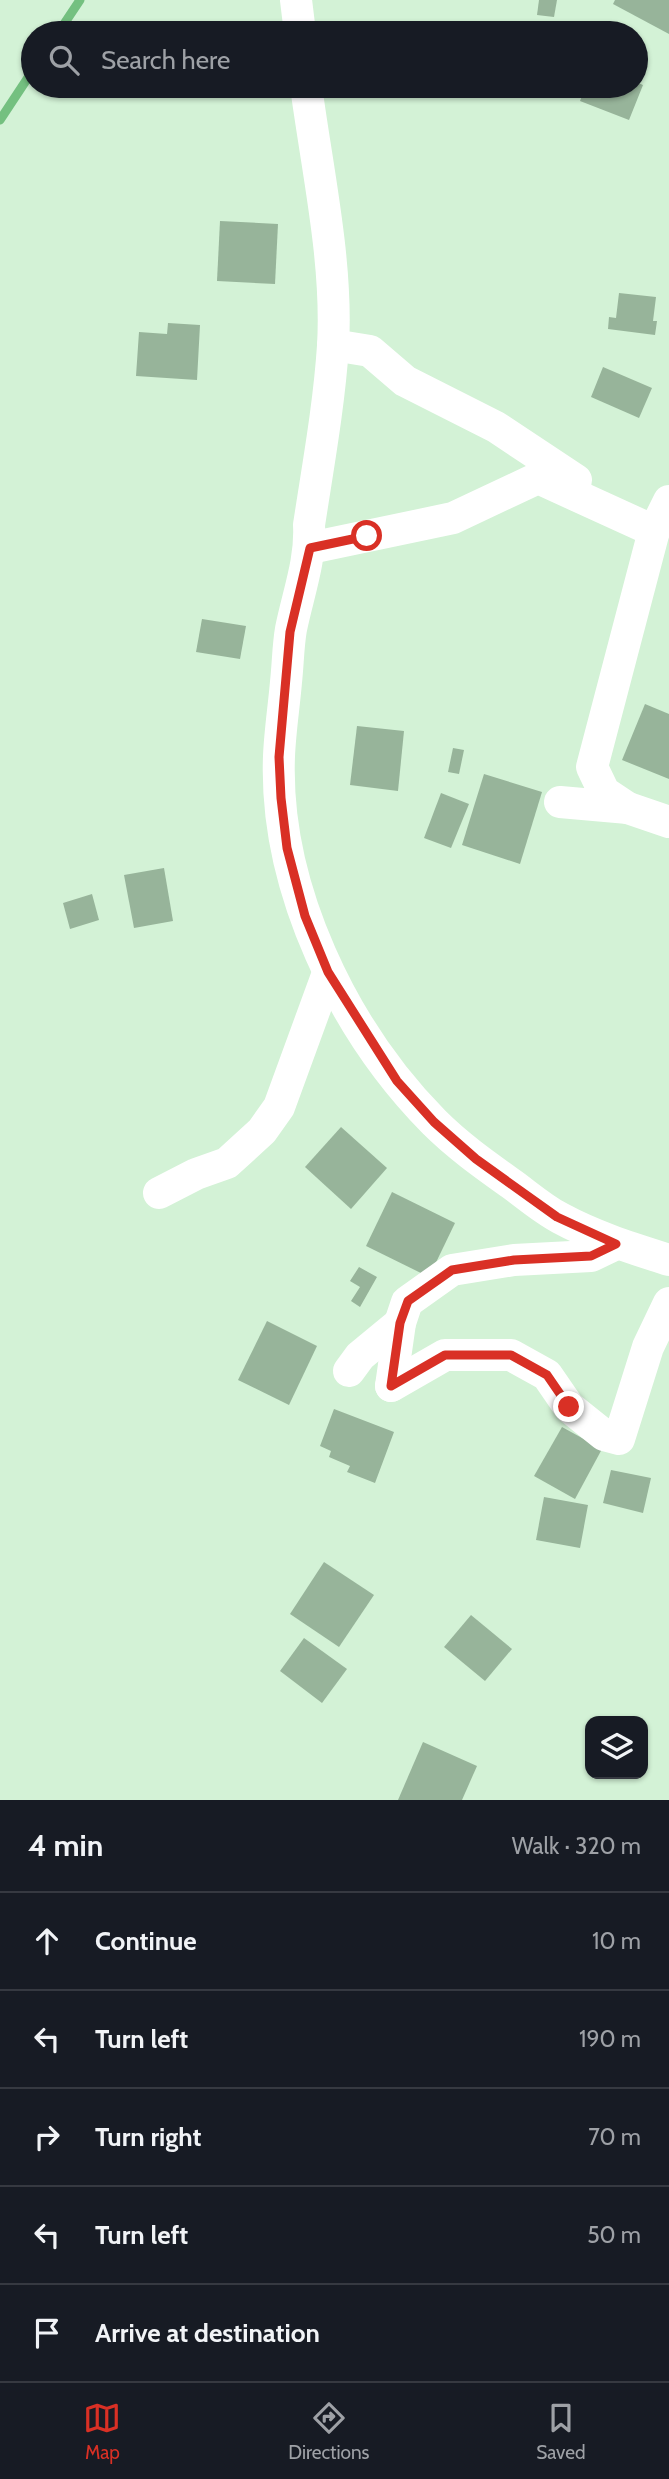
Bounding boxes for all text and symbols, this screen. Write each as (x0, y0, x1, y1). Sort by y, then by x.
search box (21, 21, 648, 98)
icon: search (45, 41, 83, 79)
text: Search here (101, 44, 230, 76)
route start (351, 520, 382, 551)
route end (553, 1391, 584, 1422)
map controls (585, 1716, 648, 1779)
button: layers (585, 1716, 648, 1779)
text: 4 min (28, 1827, 103, 1864)
text: Walk · 320 m (512, 1832, 641, 1860)
icon: ahead (28, 1922, 66, 1960)
text: Continue (95, 1925, 197, 1957)
text: 10 m (592, 1927, 641, 1955)
icon: left (28, 2020, 66, 2058)
text: Turn left (95, 2023, 188, 2055)
text: 190 m (579, 2025, 641, 2053)
icon: right (28, 2118, 66, 2156)
text: Turn right (95, 2121, 201, 2153)
text: 70 m (588, 2123, 641, 2151)
icon: left (28, 2216, 66, 2254)
text: Turn left (95, 2219, 188, 2251)
text: 50 m (587, 2221, 641, 2249)
icon: arrive (28, 2314, 66, 2352)
text: Arrive at destination (95, 2317, 320, 2349)
tab: Map (83, 2399, 121, 2464)
tab: Directions (288, 2399, 369, 2464)
tab: Saved (536, 2399, 586, 2464)

